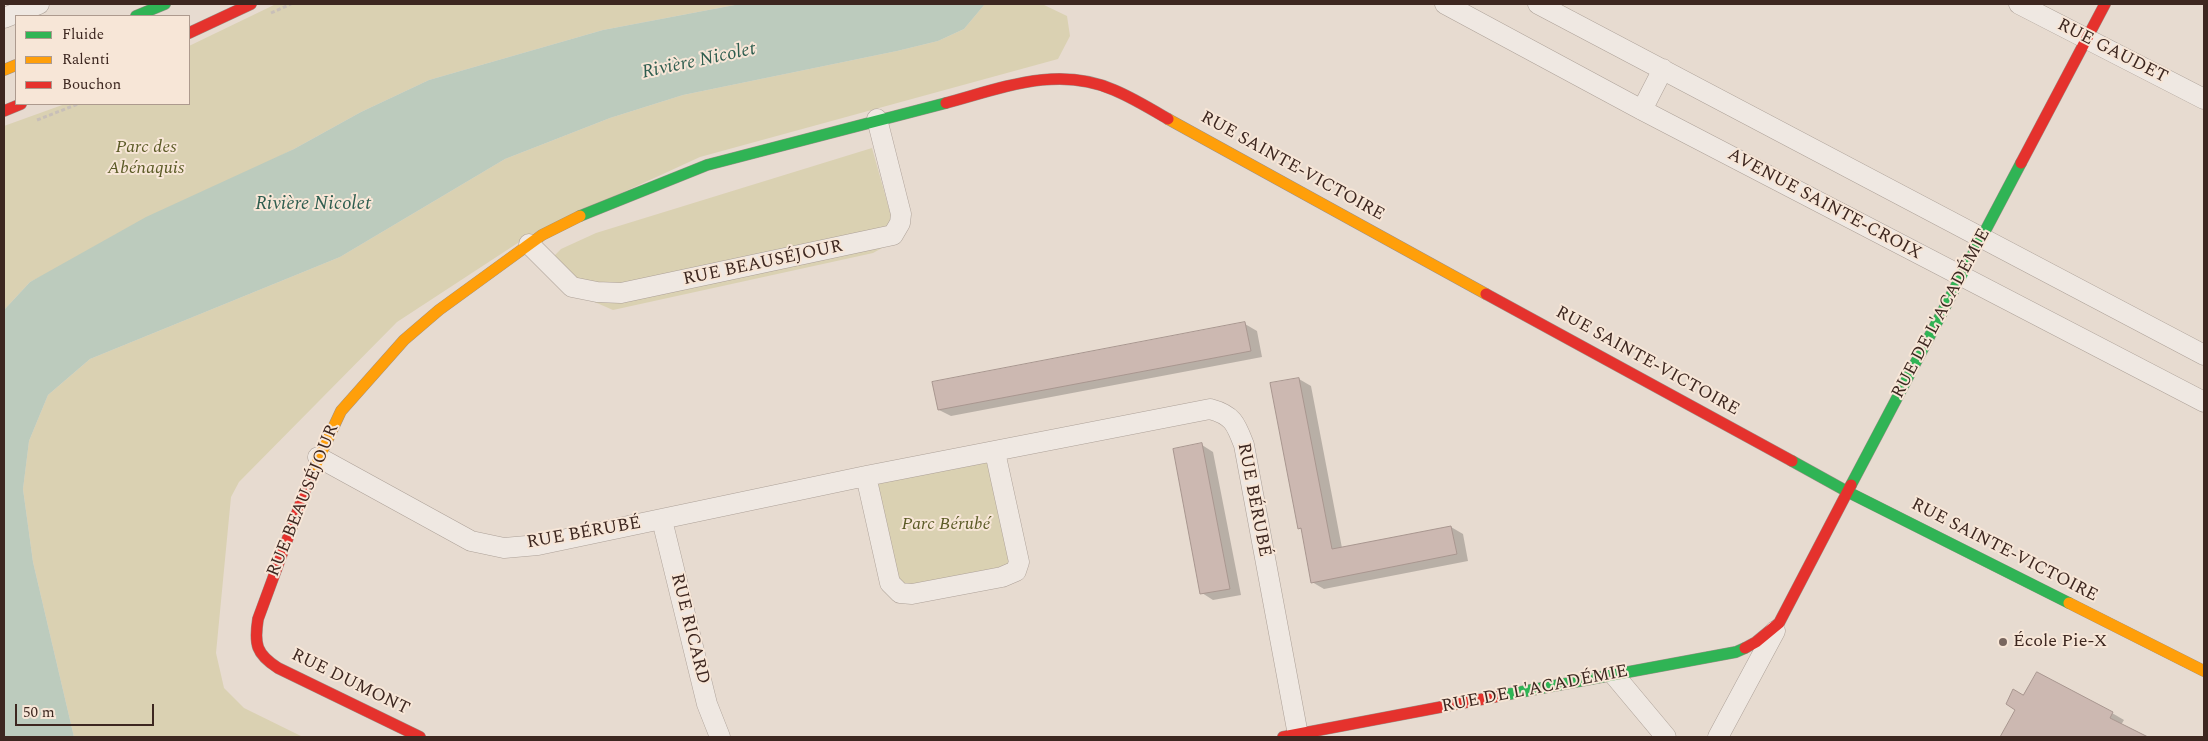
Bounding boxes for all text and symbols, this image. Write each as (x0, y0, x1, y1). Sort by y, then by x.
legend (15, 15, 190, 105)
street label: RUE GAUDET (2053, 15, 2171, 89)
text: Fluide (62, 23, 104, 46)
water label: Rivière Nicolet (640, 39, 758, 85)
text: Ralenti (62, 48, 110, 71)
text: Bouchon (62, 73, 121, 96)
street label: RUE SAINTE-VICTOIRE (1196, 107, 1388, 227)
park label: Parc des Abénaquis (108, 137, 184, 180)
street label: AVENUE SAINTE-CROIX (1723, 145, 1925, 265)
water label: Rivière Nicolet (255, 194, 371, 216)
street label: RUE DE L'ACADÉMIE (1888, 225, 1996, 403)
street label: RUE BEAUSÉJOUR (681, 237, 845, 291)
street label: RUE SAINTE-VICTOIRE (1551, 302, 1743, 422)
street label: RUE BEAUSÉJOUR (264, 422, 344, 580)
street label: RUE BÉRUBÉ (1231, 441, 1275, 559)
street label: RUE SAINTE-VICTOIRE (1907, 494, 2101, 608)
street label: RUE BÉRUBÉ (525, 513, 643, 555)
park label: Parc Bérubé (902, 514, 990, 536)
street label: RUE RICARD (665, 571, 713, 687)
place label: École Pie-X (2013, 631, 2107, 653)
marker: École Pie-X (1997, 636, 2009, 648)
street label: RUE DUMONT (287, 645, 413, 721)
street label: RUE DE L'ACADÉMIE (1440, 661, 1630, 719)
scale bar (18, 694, 156, 726)
text: 50 m (23, 701, 55, 724)

